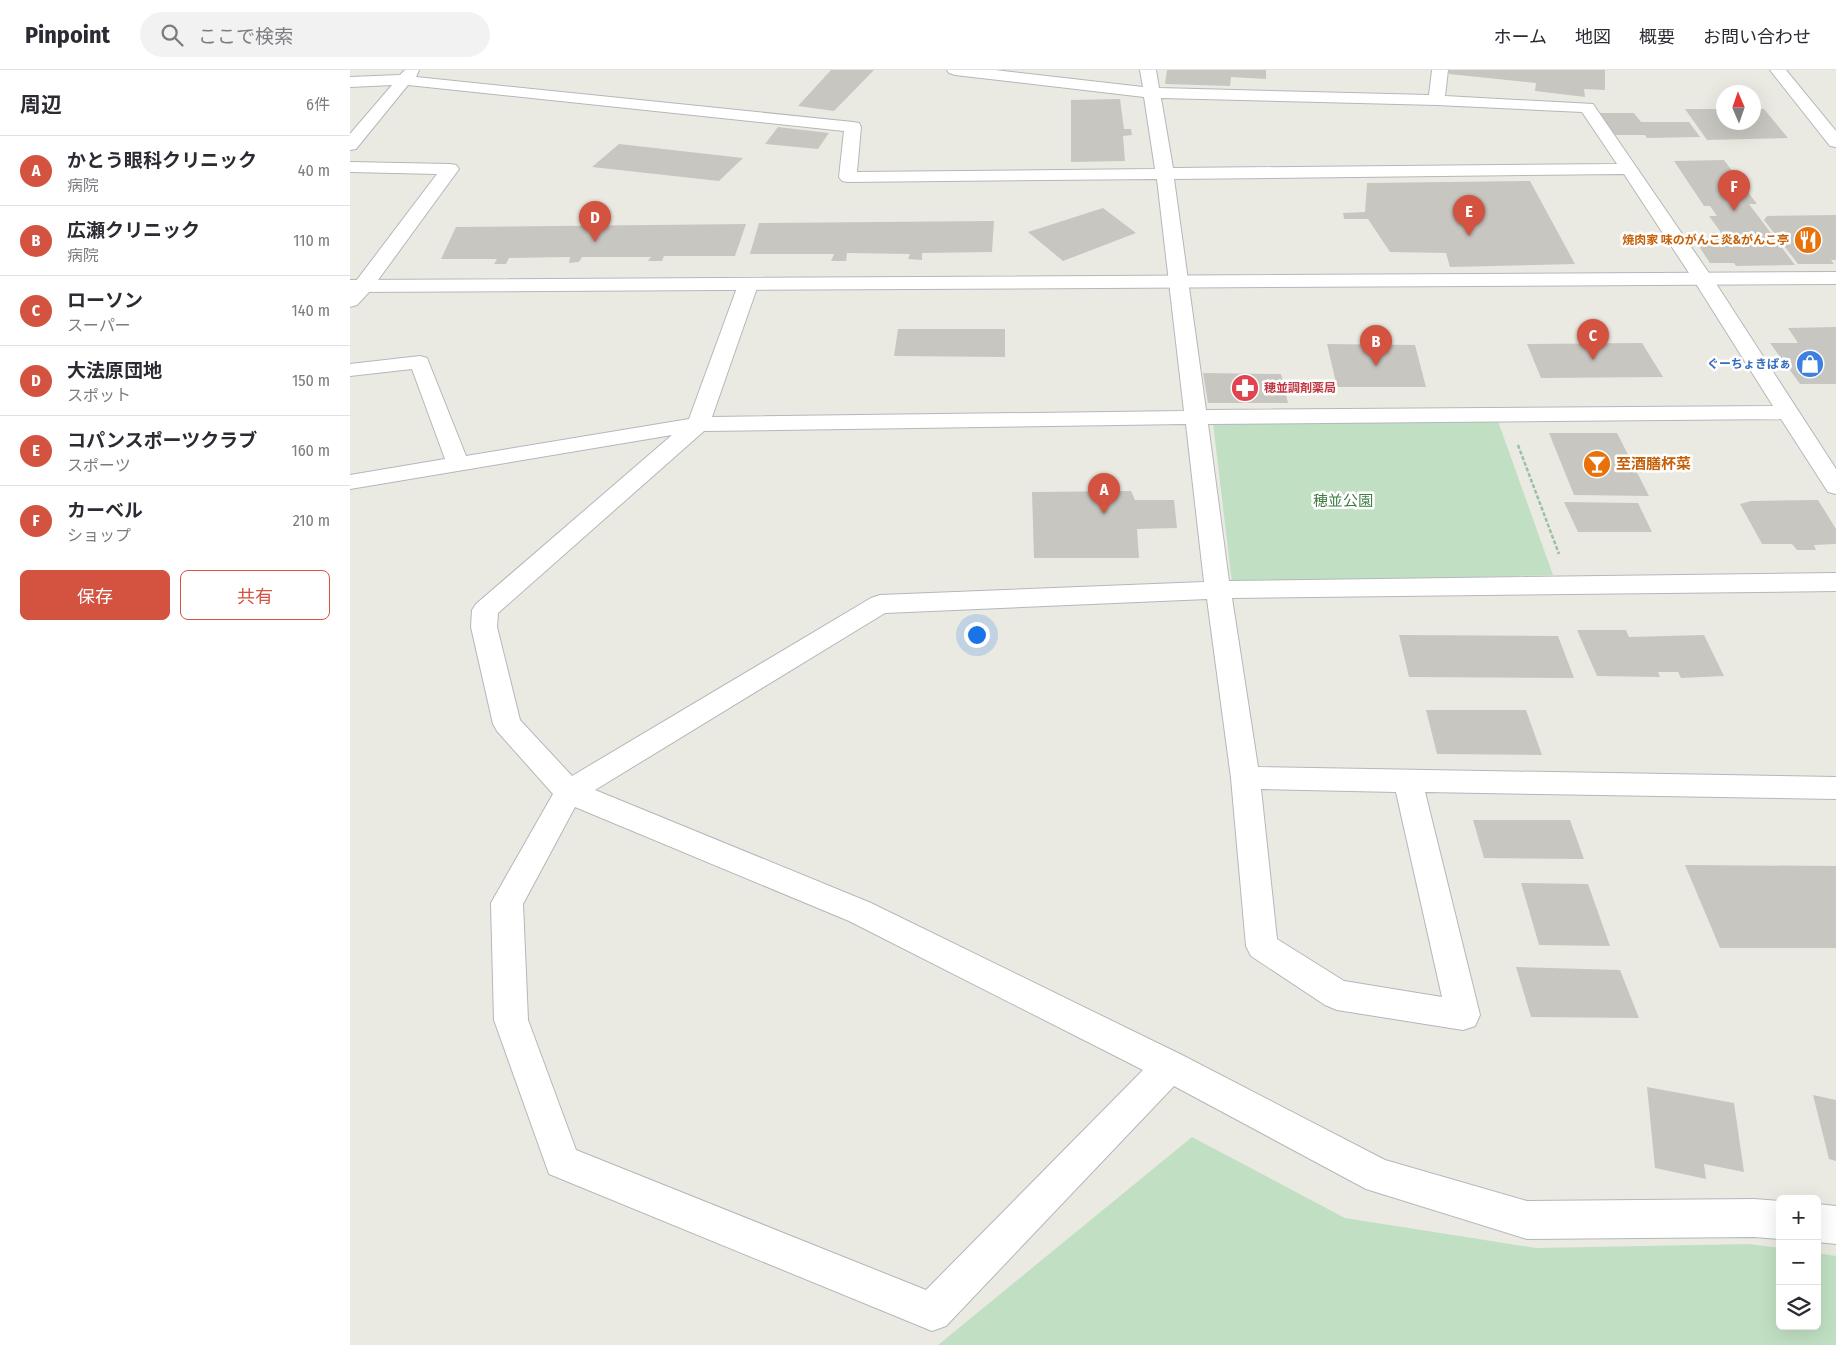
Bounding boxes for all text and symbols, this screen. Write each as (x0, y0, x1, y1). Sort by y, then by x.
search box (140, 12, 490, 57)
text: Pinpoint (25, 21, 110, 49)
icon: search (158, 21, 186, 49)
text: ここで検索 (198, 25, 293, 48)
text: ホーム (1494, 26, 1547, 48)
text: 地図 (1575, 26, 1611, 48)
text: 概要 (1639, 26, 1675, 48)
text: お問い合わせ (1703, 26, 1811, 48)
north arrow (1716, 85, 1761, 130)
text: 周辺 (20, 92, 62, 118)
text: 6件 (306, 95, 330, 114)
text: かとう眼科クリニック (67, 149, 257, 172)
text: A (32, 161, 40, 180)
text: 40 m (298, 161, 330, 180)
pin: F (1718, 170, 1750, 211)
text: 病院 (67, 176, 99, 195)
pin: E (1453, 195, 1485, 236)
pin: D (579, 201, 611, 242)
text: 広瀬クリニック (67, 219, 200, 242)
restaurant icon: 焼肉家 味のがんこ炎&がんこ亭 (1793, 225, 1823, 255)
text: B (32, 231, 40, 250)
text: 110 m (293, 231, 330, 250)
place label: 焼肉家 味のがんこ炎&がんこ亭 (1622, 233, 1789, 247)
text: 病院 (67, 246, 99, 265)
text: ローソン (67, 289, 143, 312)
text: C (32, 301, 40, 320)
text: 140 m (292, 301, 330, 320)
text: スーパー (67, 316, 131, 335)
pin: C (1577, 319, 1609, 360)
pin: B (1360, 325, 1392, 366)
shop icon: ぐーちょきぱぁ (1795, 349, 1825, 379)
place label: ぐーちょきぱぁ (1707, 357, 1791, 371)
text: 大法原団地 (67, 359, 162, 382)
text: D (31, 371, 41, 390)
text: 150 m (292, 371, 330, 390)
pharmacy icon: 穂並調剤薬局 (1230, 373, 1260, 403)
place label: 穂並調剤薬局 (1264, 381, 1336, 395)
text: スポット (67, 386, 131, 405)
text: コパンスポーツクラブ (67, 429, 257, 452)
text: E (32, 441, 40, 460)
text: 160 m (291, 441, 330, 460)
bar icon: 至酒膳杯菜 (1582, 449, 1612, 479)
place label: 至酒膳杯菜 (1616, 455, 1691, 473)
text: スポーツ (67, 456, 131, 475)
pin: A (1088, 473, 1120, 514)
park label: 穂並公園 (1313, 492, 1373, 510)
text: カーベル (67, 499, 143, 522)
text: F (32, 511, 40, 530)
text: 210 m (293, 511, 330, 530)
text: ショップ (67, 526, 131, 545)
button: 保存 (20, 570, 170, 620)
button: 共有 (180, 570, 330, 620)
your location (964, 622, 990, 648)
map controls (1776, 1195, 1821, 1330)
button: + (1776, 1195, 1821, 1240)
button: − (1776, 1240, 1821, 1285)
button: layers (1776, 1285, 1821, 1330)

